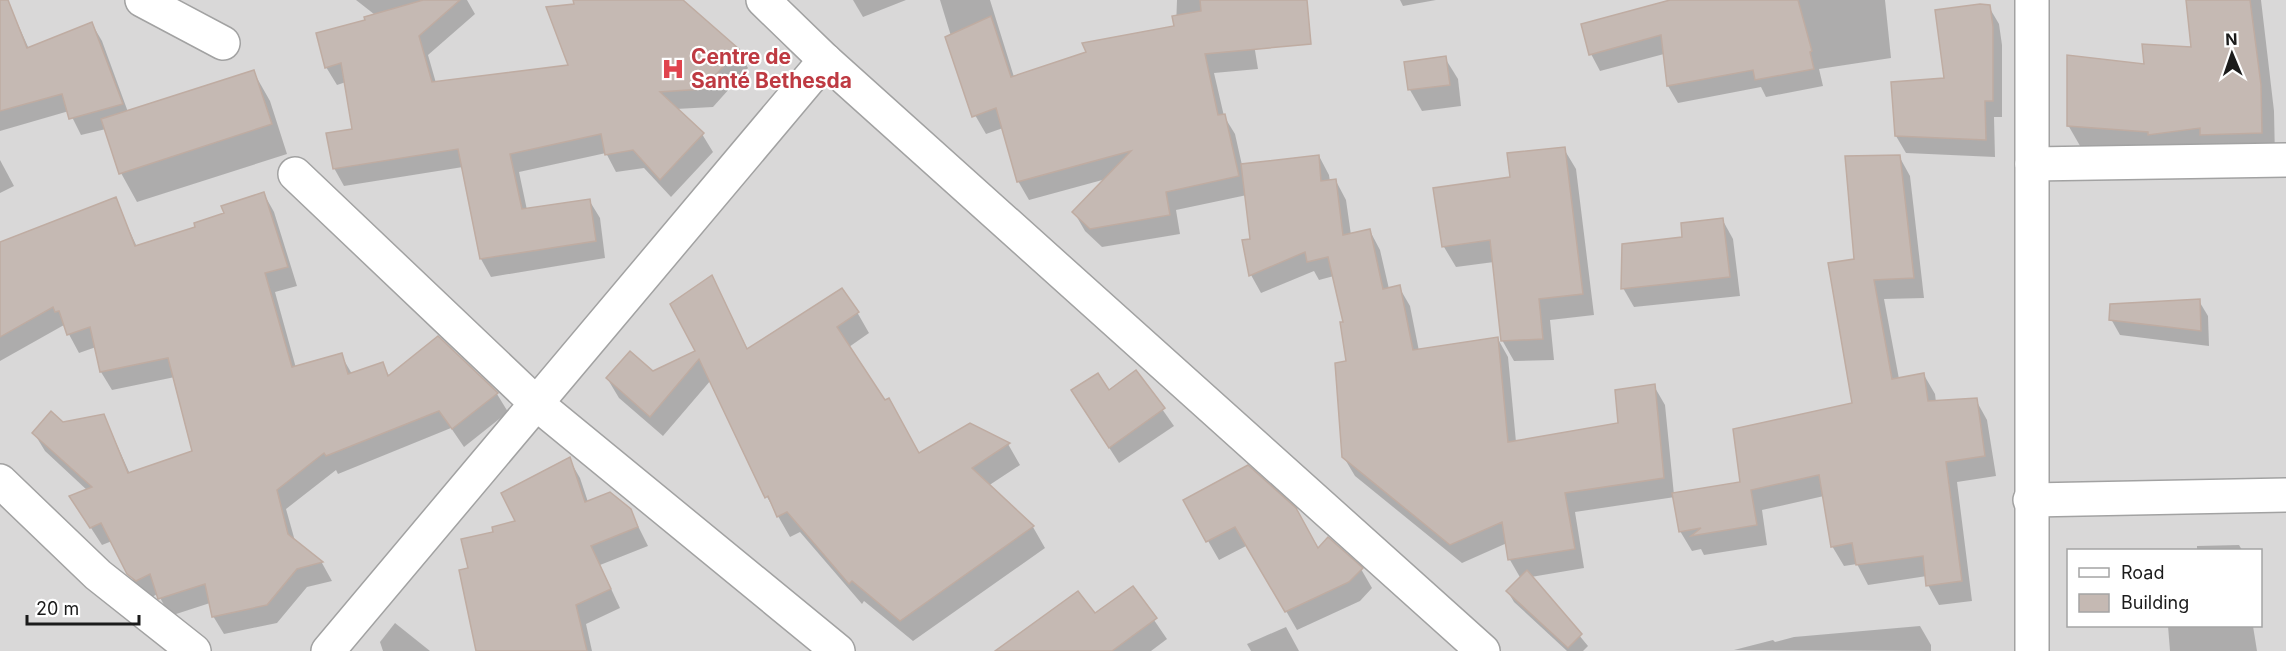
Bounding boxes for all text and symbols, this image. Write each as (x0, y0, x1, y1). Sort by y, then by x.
north arrow (2202, 24, 2262, 84)
text: N (2225, 29, 2238, 49)
place label: Centre de Santé Bethesda (691, 44, 852, 93)
hospital icon: Centre de Santé Bethesda (660, 56, 686, 82)
legend (2067, 549, 2262, 627)
text: Road (2121, 562, 2164, 583)
scale bar (27, 588, 140, 626)
text: Building (2121, 592, 2189, 613)
text: 20 m (36, 598, 79, 619)

